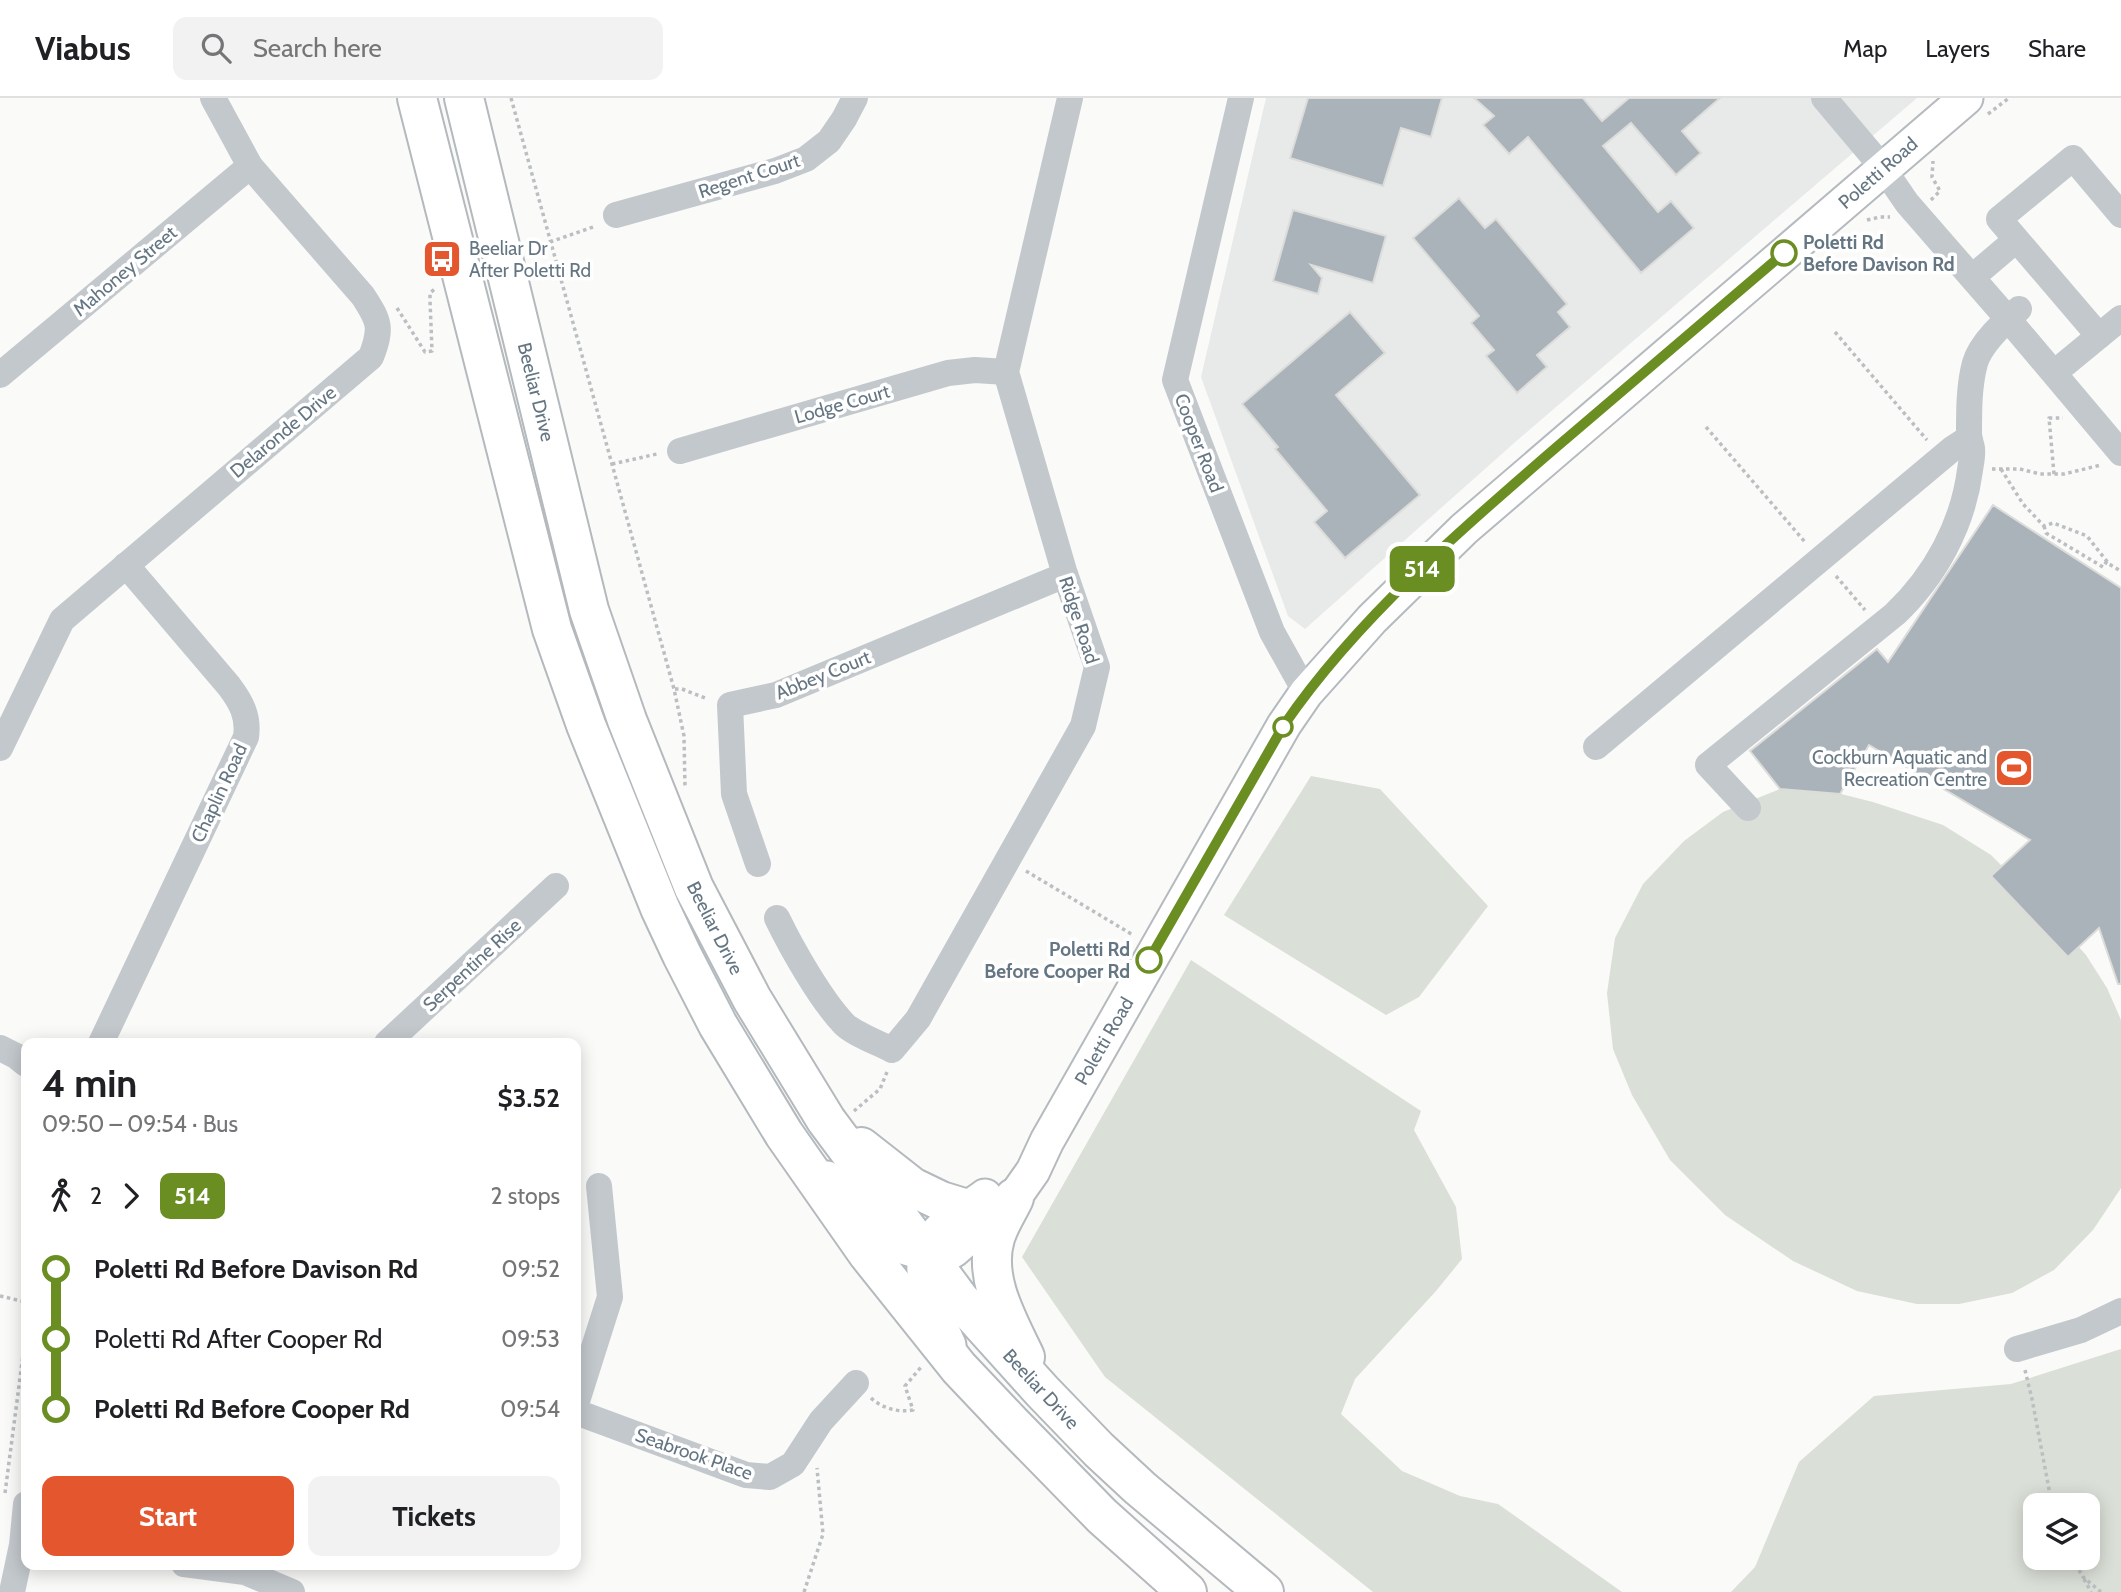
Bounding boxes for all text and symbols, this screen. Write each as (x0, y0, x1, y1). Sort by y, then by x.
search box (173, 17, 663, 80)
text: Viabus (35, 28, 131, 68)
icon: search (197, 29, 235, 67)
text: Search here (253, 32, 382, 64)
text: Map (1843, 34, 1887, 63)
text: Layers (1925, 34, 1990, 63)
text: Share (2028, 34, 2086, 63)
street label: Poletti Road (1834, 132, 1922, 214)
street label: Regent Court (695, 149, 803, 203)
street label: Mahoney Street (69, 221, 182, 321)
place label: Poletti Rd Before Davison Rd (1803, 231, 1955, 276)
place label: Beeliar Dr After Poletti Rd (469, 237, 591, 282)
bus stop icon: Beeliar Dr After Poletti Rd (421, 238, 463, 280)
marker: Poletti Rd Before Davison Rd (1771, 240, 1797, 266)
street label: Beeliar Drive (513, 340, 559, 444)
street label: Lodge Court (792, 379, 893, 429)
street label: Delaronde Drive (225, 381, 341, 483)
street label: Cooper Road (1170, 390, 1228, 496)
line badge: 514 (1382, 546, 1462, 592)
text: 514 (1404, 554, 1440, 583)
street label: Ridge Road (1054, 573, 1104, 667)
street label: Abbey Court (772, 645, 874, 704)
unlabelled marker (1273, 717, 1293, 737)
street label: Chaplin Road (186, 740, 252, 846)
place label: Cockburn Aquatic and Recreation Centre (1812, 746, 1987, 791)
sports icon: Cockburn Aquatic and Recreation Centre (1993, 747, 2035, 789)
street label: Beeliar Drive (682, 878, 748, 979)
street label: Serpentine Rise (418, 914, 526, 1016)
place label: Poletti Rd Before Cooper Rd (984, 938, 1130, 983)
marker: Poletti Rd Before Cooper Rd (1136, 947, 1162, 973)
street label: Poletti Road (1070, 993, 1138, 1089)
text: 4 min (42, 1060, 137, 1107)
text: $3.52 (497, 1082, 560, 1114)
text: 09:50 – 09:54 · Bus (42, 1110, 238, 1138)
icon: walk (42, 1177, 80, 1215)
icon: forward (112, 1177, 150, 1215)
text: 514 (174, 1181, 211, 1210)
text: 2 (90, 1182, 102, 1210)
text: 2 stops (491, 1182, 560, 1210)
text: Poletti Rd Before Davison Rd (94, 1253, 418, 1285)
text: 09:52 (502, 1255, 560, 1283)
text: Poletti Rd After Cooper Rd (94, 1323, 383, 1355)
text: 09:53 (501, 1325, 560, 1353)
street label: Beeliar Drive (998, 1344, 1084, 1434)
text: Poletti Rd Before Cooper Rd (94, 1393, 410, 1425)
text: 09:54 (500, 1395, 560, 1423)
street label: Seabrook Place (632, 1423, 756, 1485)
button: Start (42, 1476, 294, 1556)
button: Tickets (308, 1476, 560, 1556)
map controls (2023, 1493, 2100, 1570)
button: layers (2023, 1493, 2100, 1570)

